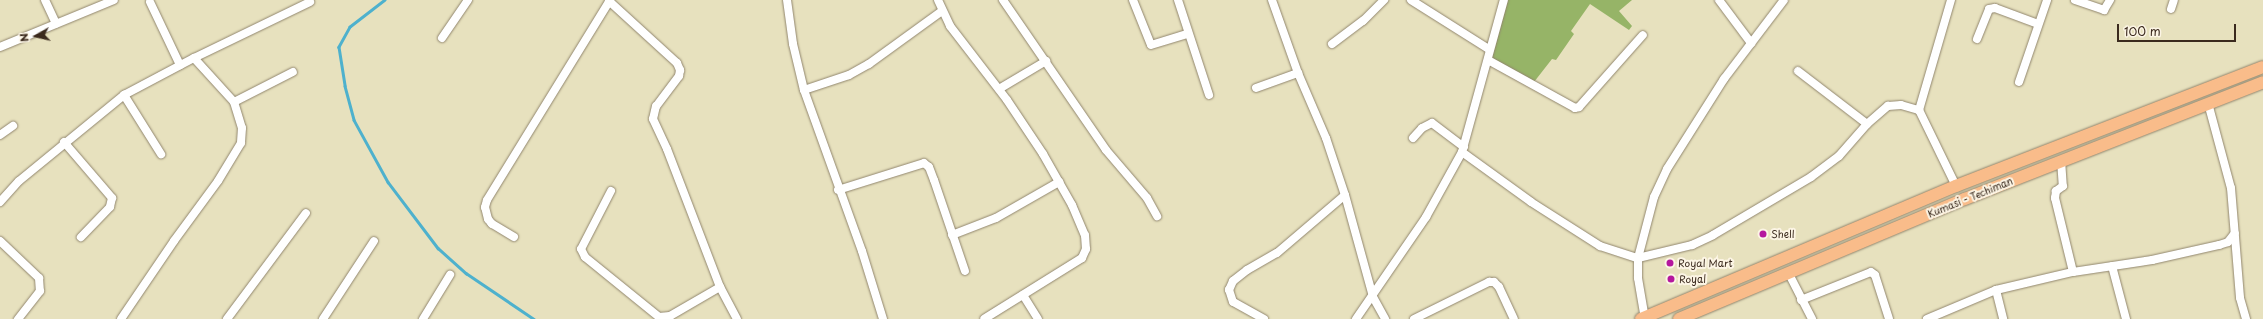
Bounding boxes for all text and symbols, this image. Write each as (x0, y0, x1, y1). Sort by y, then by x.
north arrow (16, 16, 56, 56)
scale bar (2119, 16, 2238, 42)
text: 100 m (2124, 22, 2161, 40)
text: N (15, 32, 33, 43)
street label: Kumasi - Techiman (1925, 174, 2015, 220)
place label: Shell (1771, 228, 1795, 240)
marker: Shell (1758, 229, 1768, 239)
place label: Royal Mart (1678, 257, 1732, 269)
marker: Royal Mart (1665, 258, 1675, 268)
place label: Royal (1679, 273, 1706, 285)
marker: Royal (1666, 274, 1676, 284)

